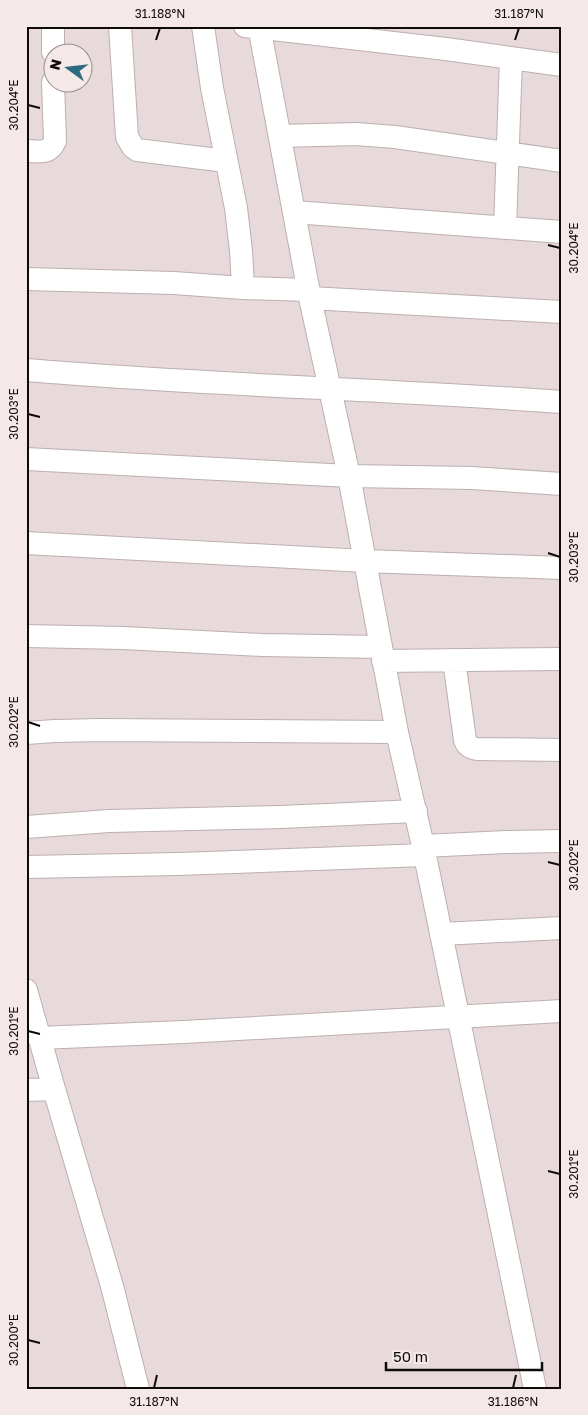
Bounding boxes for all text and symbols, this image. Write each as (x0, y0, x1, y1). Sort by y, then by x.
text: 31.188°N (135, 6, 185, 21)
text: 31.187°N (494, 6, 544, 21)
north arrow (42, 42, 92, 92)
text: N (45, 57, 65, 72)
text: 30.204°E (6, 79, 21, 131)
text: 30.204°E (566, 222, 581, 274)
text: 30.203°E (6, 388, 21, 440)
text: 30.203°E (566, 531, 581, 583)
text: 30.202°E (6, 696, 21, 748)
text: 30.202°E (566, 839, 581, 891)
text: 30.201°E (6, 1006, 21, 1056)
text: 30.201°E (566, 1149, 581, 1199)
text: 30.200°E (6, 1314, 21, 1366)
scale bar (386, 1340, 542, 1372)
text: 50 m (393, 1347, 428, 1365)
text: 31.187°N (129, 1394, 179, 1409)
text: 31.186°N (488, 1394, 538, 1409)

